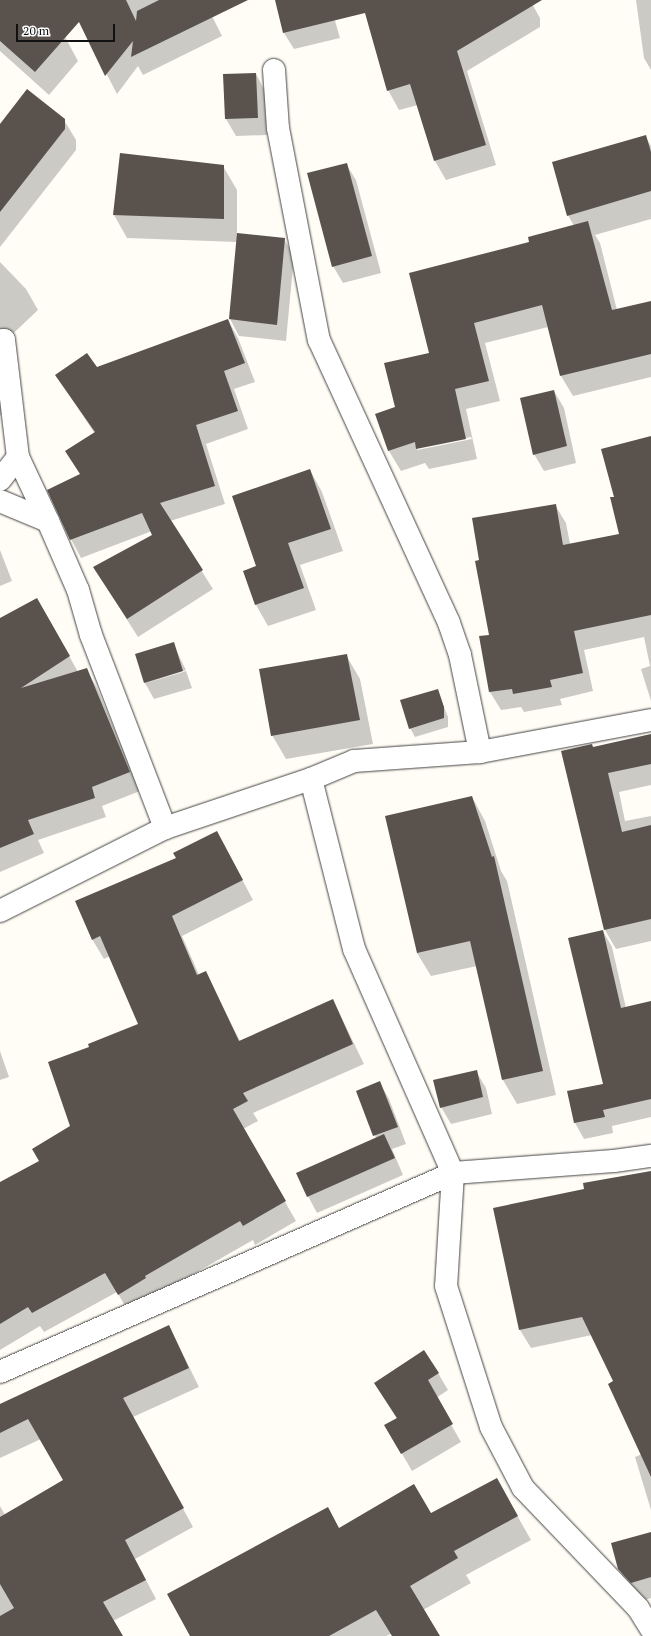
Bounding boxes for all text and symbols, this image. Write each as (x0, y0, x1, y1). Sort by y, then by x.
scale bar (18, 16, 117, 42)
text: 20 m (23, 23, 49, 38)

